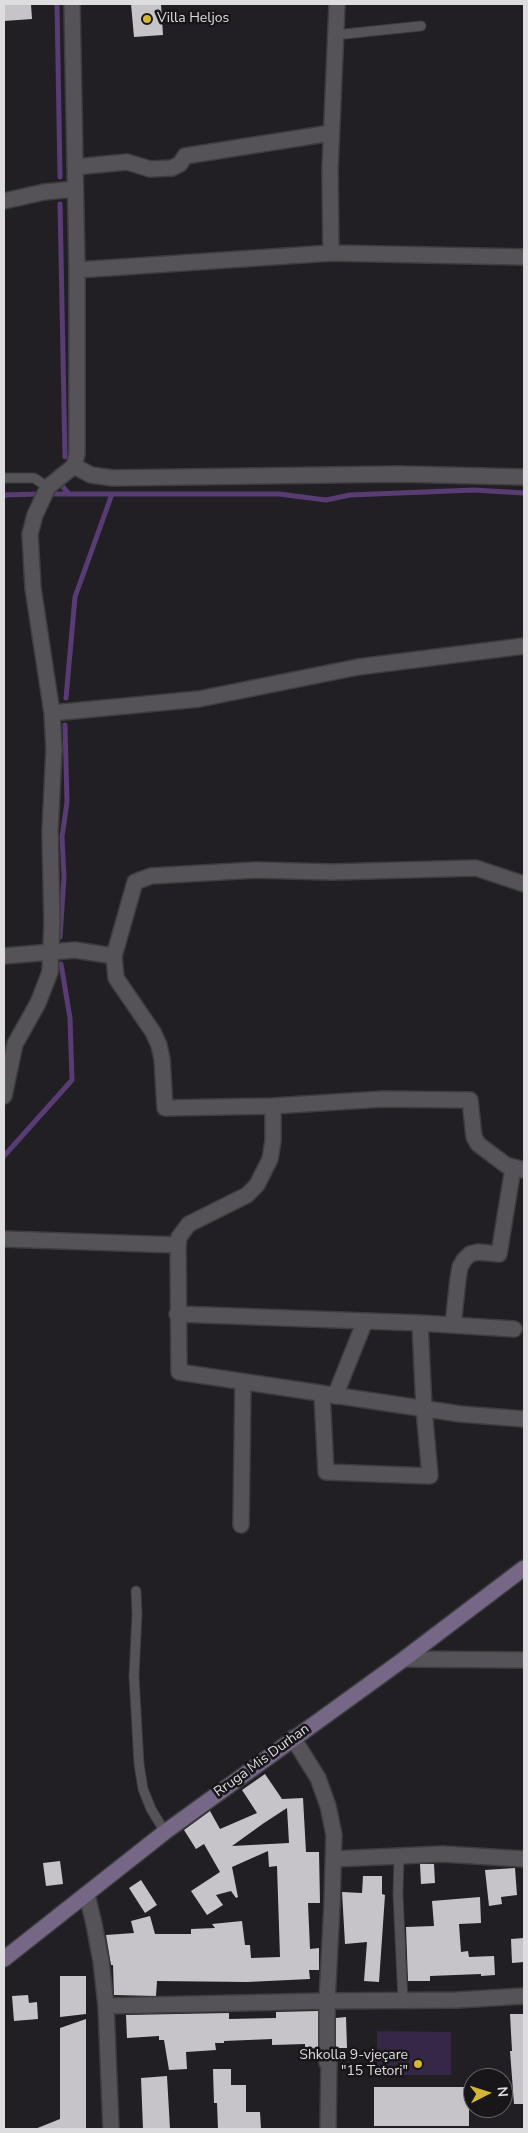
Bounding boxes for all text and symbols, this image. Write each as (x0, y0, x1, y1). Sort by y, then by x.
place label: Villa Heljos (157, 11, 229, 27)
marker: Villa Heljos (141, 13, 153, 25)
street label: Rruga Mis Durhan (211, 1721, 313, 1801)
place label: Shkolla 9-vjeçare "15 Tetori" (299, 2048, 408, 2080)
marker: Shkolla 9-vjeçare "15 Tetori" (412, 2058, 424, 2070)
north arrow (463, 2068, 513, 2118)
text: N (493, 2086, 512, 2098)

